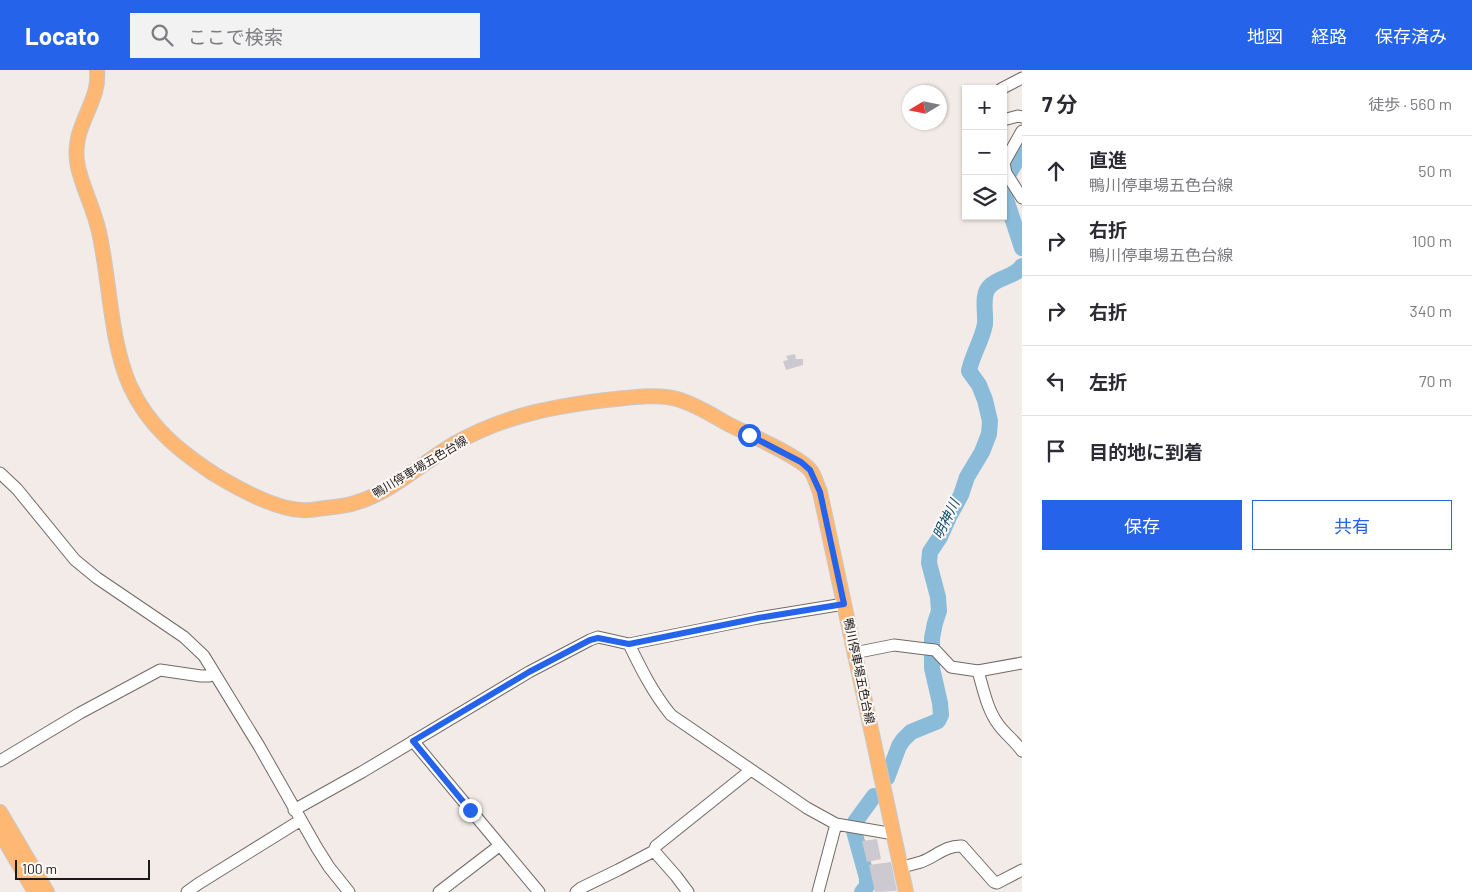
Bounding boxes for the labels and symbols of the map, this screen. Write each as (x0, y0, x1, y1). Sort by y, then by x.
north arrow (902, 85, 947, 130)
route start (738, 424, 761, 447)
street label: 鴨川停車場五色台線 (370, 432, 469, 500)
water label: 明神川 (929, 494, 963, 541)
street label: 鴨川停車場五色台線 (842, 617, 878, 725)
route end (459, 799, 482, 822)
scale bar (15, 857, 150, 880)

